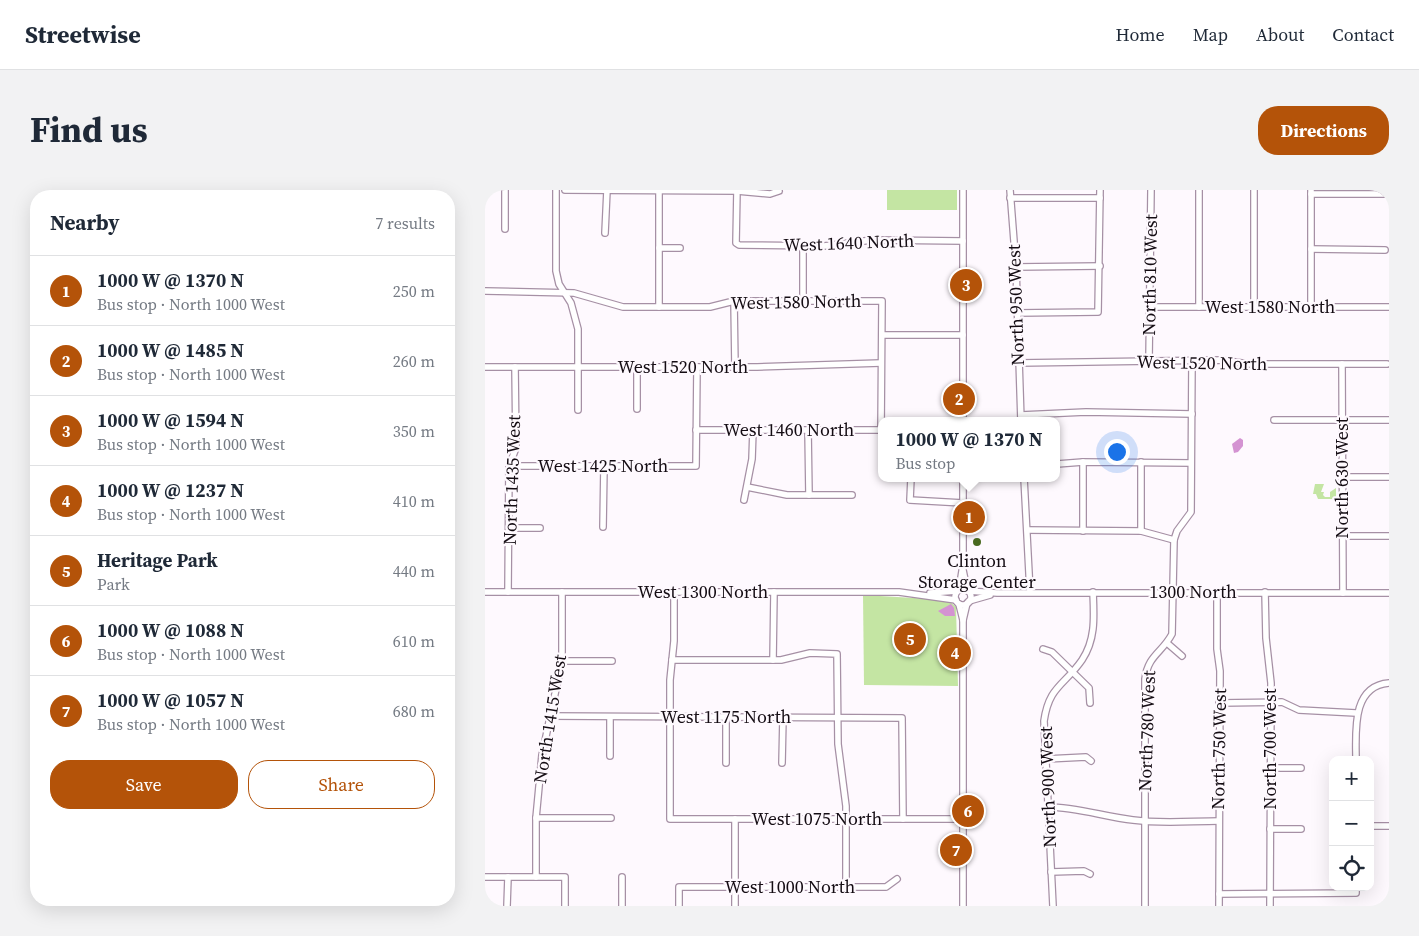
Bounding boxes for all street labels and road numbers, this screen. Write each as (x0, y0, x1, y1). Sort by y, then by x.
street label: North 810 West (1136, 214, 1163, 336)
street label: West 1640 North (783, 228, 915, 257)
street label: North 950 West (1001, 244, 1030, 366)
street label: West 1580 North (730, 288, 862, 315)
street label: West 1580 North (1205, 294, 1336, 319)
street label: West 1520 North (1136, 349, 1268, 376)
street label: West 1520 North (618, 354, 749, 379)
street label: North 1435 West (497, 414, 526, 546)
street label: West 1460 North (724, 417, 855, 442)
street label: North 630 West (1329, 417, 1354, 539)
street label: West 1425 North (538, 453, 669, 478)
street label: West 1300 North (638, 579, 769, 604)
street label: 1300 North (1149, 579, 1237, 604)
street label: North 1415 West (527, 652, 572, 785)
street label: North 780 West (1132, 670, 1161, 792)
street label: North 750 West (1205, 688, 1232, 810)
street label: North 700 West (1257, 688, 1282, 810)
street label: West 1175 North (661, 704, 792, 729)
street label: North 900 West (1033, 726, 1062, 848)
street label: West 1075 North (752, 806, 883, 831)
street label: West 1000 North (725, 874, 856, 899)

